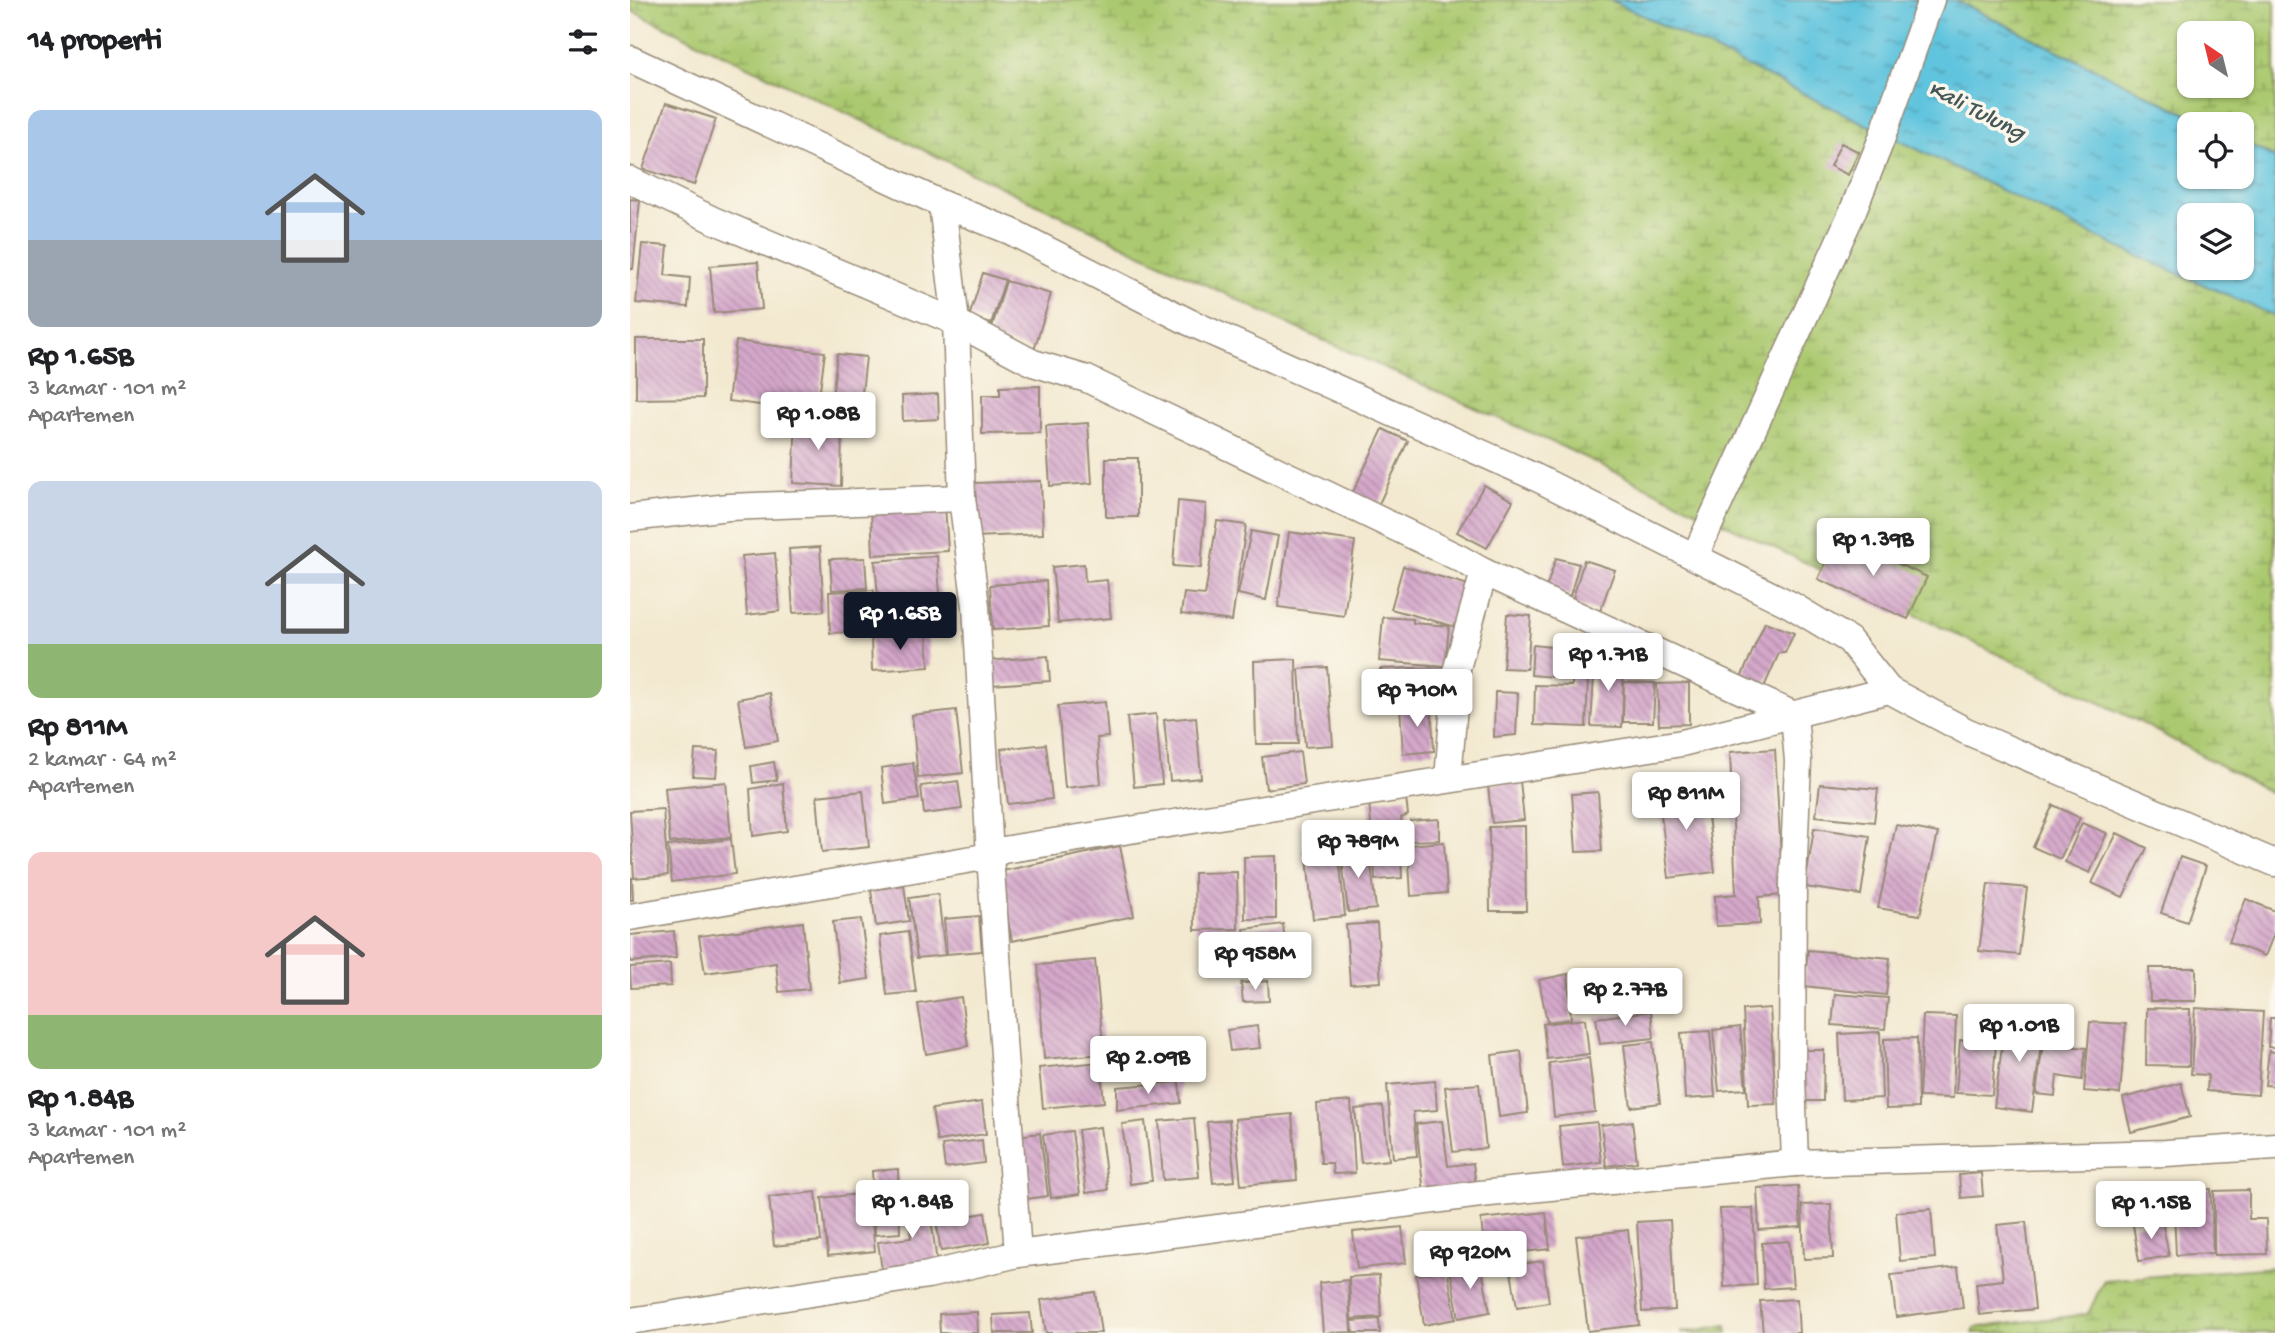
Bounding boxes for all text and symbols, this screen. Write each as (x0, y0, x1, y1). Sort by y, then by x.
north arrow (2177, 21, 2254, 98)
map controls (2177, 21, 2254, 280)
icon: filters (564, 23, 602, 61)
text: 14 properti (28, 25, 162, 60)
water label: Kali Tulung (1923, 75, 2030, 149)
button: locate (2177, 112, 2254, 189)
icon: home (252, 155, 378, 281)
button: layers (2177, 203, 2254, 280)
text: Rp 1.65B (28, 341, 133, 376)
text: 3 kamar · 101 m² (28, 376, 186, 403)
pin: Rp 1.08B (746, 392, 890, 452)
text: Rp 1.08B (777, 401, 859, 428)
text: Apartemen (28, 403, 134, 430)
pin: Rp 1.39B (1801, 518, 1945, 578)
icon: home (252, 526, 378, 652)
text: Rp 1.39B (1833, 527, 1913, 554)
pin: Rp 1.65B (828, 592, 972, 652)
text: Rp 1.65B (860, 601, 940, 628)
pin: Rp 1.71B (1536, 634, 1680, 693)
text: Rp 1.71B (1569, 642, 1647, 669)
pin: Rp 710M (1352, 670, 1482, 729)
text: Rp 710M (1377, 678, 1457, 705)
text: Rp 811M (28, 712, 127, 747)
text: 2 kamar · 64 m² (28, 747, 177, 774)
pin: Rp 811M (1621, 772, 1751, 832)
text: Apartemen (28, 774, 134, 801)
text: Rp 811M (1648, 781, 1724, 808)
pin: Rp 789M (1293, 820, 1423, 880)
text: Rp 789M (1318, 829, 1398, 856)
icon: home (252, 897, 378, 1023)
pin: Rp 958M (1190, 932, 1320, 992)
text: Rp 958M (1215, 941, 1296, 968)
pin: Rp 2.77B (1553, 968, 1697, 1028)
text: Rp 2.77B (1584, 977, 1667, 1004)
pin: Rp 1.01B (1947, 1004, 2091, 1064)
text: Rp 1.01B (1979, 1013, 2059, 1040)
pin: Rp 2.09B (1076, 1036, 1220, 1096)
text: Rp 2.09B (1106, 1045, 1190, 1072)
text: Rp 1.84B (28, 1083, 133, 1118)
text: 3 kamar · 101 m² (28, 1118, 186, 1145)
text: Apartemen (28, 1145, 134, 1172)
pin: Rp 1.84B (840, 1180, 984, 1240)
pin: Rp 1.15B (2079, 1182, 2223, 1241)
text: Rp 1.84B (872, 1189, 952, 1216)
text: Rp 1.15B (2112, 1190, 2190, 1217)
pin: Rp 920M (1405, 1232, 1535, 1291)
text: Rp 920M (1430, 1240, 1510, 1267)

